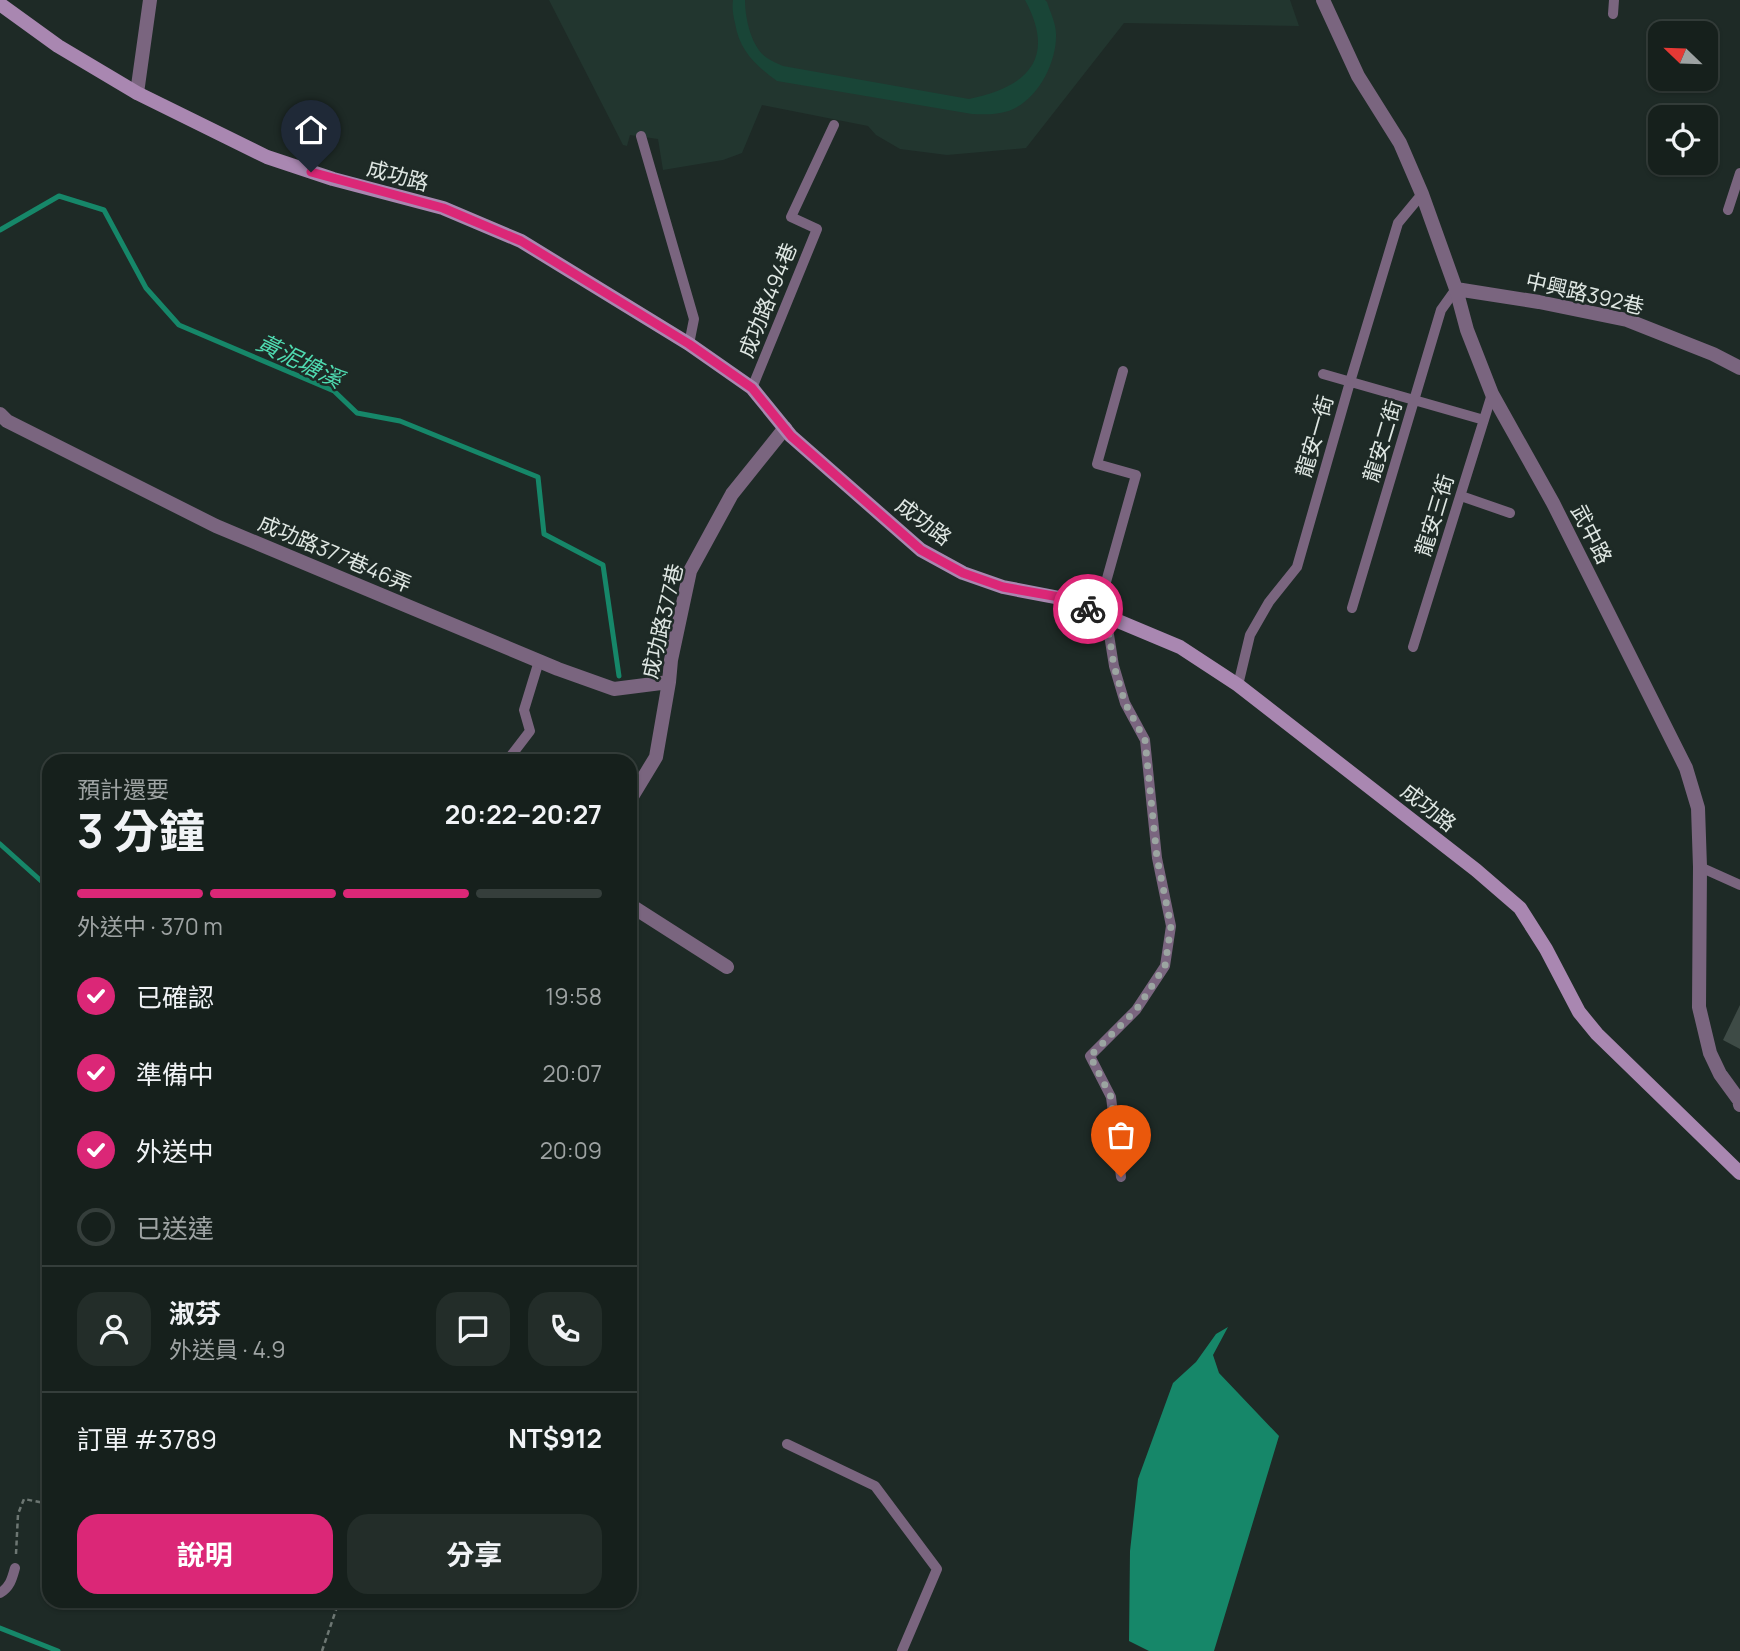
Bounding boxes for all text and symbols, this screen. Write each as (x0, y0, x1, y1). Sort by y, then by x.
north arrow (1648, 21, 1718, 91)
map controls (1648, 21, 1718, 175)
pin (281, 100, 341, 172)
button: locate (1648, 105, 1718, 175)
icon: home (292, 111, 330, 149)
street label: 成功路 (364, 153, 432, 197)
street label: 成功路494巷 (731, 238, 803, 362)
street label: 中興路392巷 (1523, 266, 1647, 320)
water label: 黃泥塘溪 (252, 325, 351, 396)
street label: 龍安一街 (1289, 392, 1339, 480)
street label: 龍安二街 (1356, 397, 1408, 485)
street label: 龍安三街 (1408, 471, 1460, 559)
street label: 成功路 (890, 491, 958, 551)
street label: 武中路 (1565, 500, 1619, 568)
street label: 成功路377巷46弄 (254, 508, 416, 598)
street label: 成功路377巷 (635, 561, 689, 681)
courier (1053, 574, 1123, 644)
icon: bike (1069, 590, 1107, 628)
text: 預計還要 (77, 773, 169, 805)
street label: 成功路 (1396, 777, 1462, 837)
text: 20:22–20:27 (445, 796, 602, 832)
text: 3 分鐘 (77, 799, 205, 862)
text: 外送中 · 370 m (77, 910, 223, 942)
icon: check (77, 977, 115, 1015)
text: 已確認 (136, 979, 214, 1015)
text: 19:58 (545, 980, 602, 1012)
icon: check (77, 1054, 115, 1092)
text: 準備中 (136, 1056, 214, 1092)
text: 20:07 (542, 1057, 602, 1089)
pin (1091, 1105, 1151, 1177)
icon: bag (1102, 1116, 1140, 1154)
icon: check (77, 1131, 115, 1169)
text: 外送中 (136, 1133, 214, 1169)
text: 20:09 (540, 1134, 602, 1166)
text: 已送達 (136, 1210, 214, 1246)
button: person (77, 1292, 151, 1366)
button: chat (436, 1292, 510, 1366)
button: phone (528, 1292, 602, 1366)
text: 淑芬 (169, 1295, 221, 1331)
text: 外送員 · 4.9 (169, 1333, 286, 1365)
text: NT$912 (508, 1420, 602, 1456)
text: 訂單 #3789 (77, 1421, 217, 1457)
button: 說明 (77, 1514, 333, 1594)
button: 分享 (347, 1514, 602, 1594)

